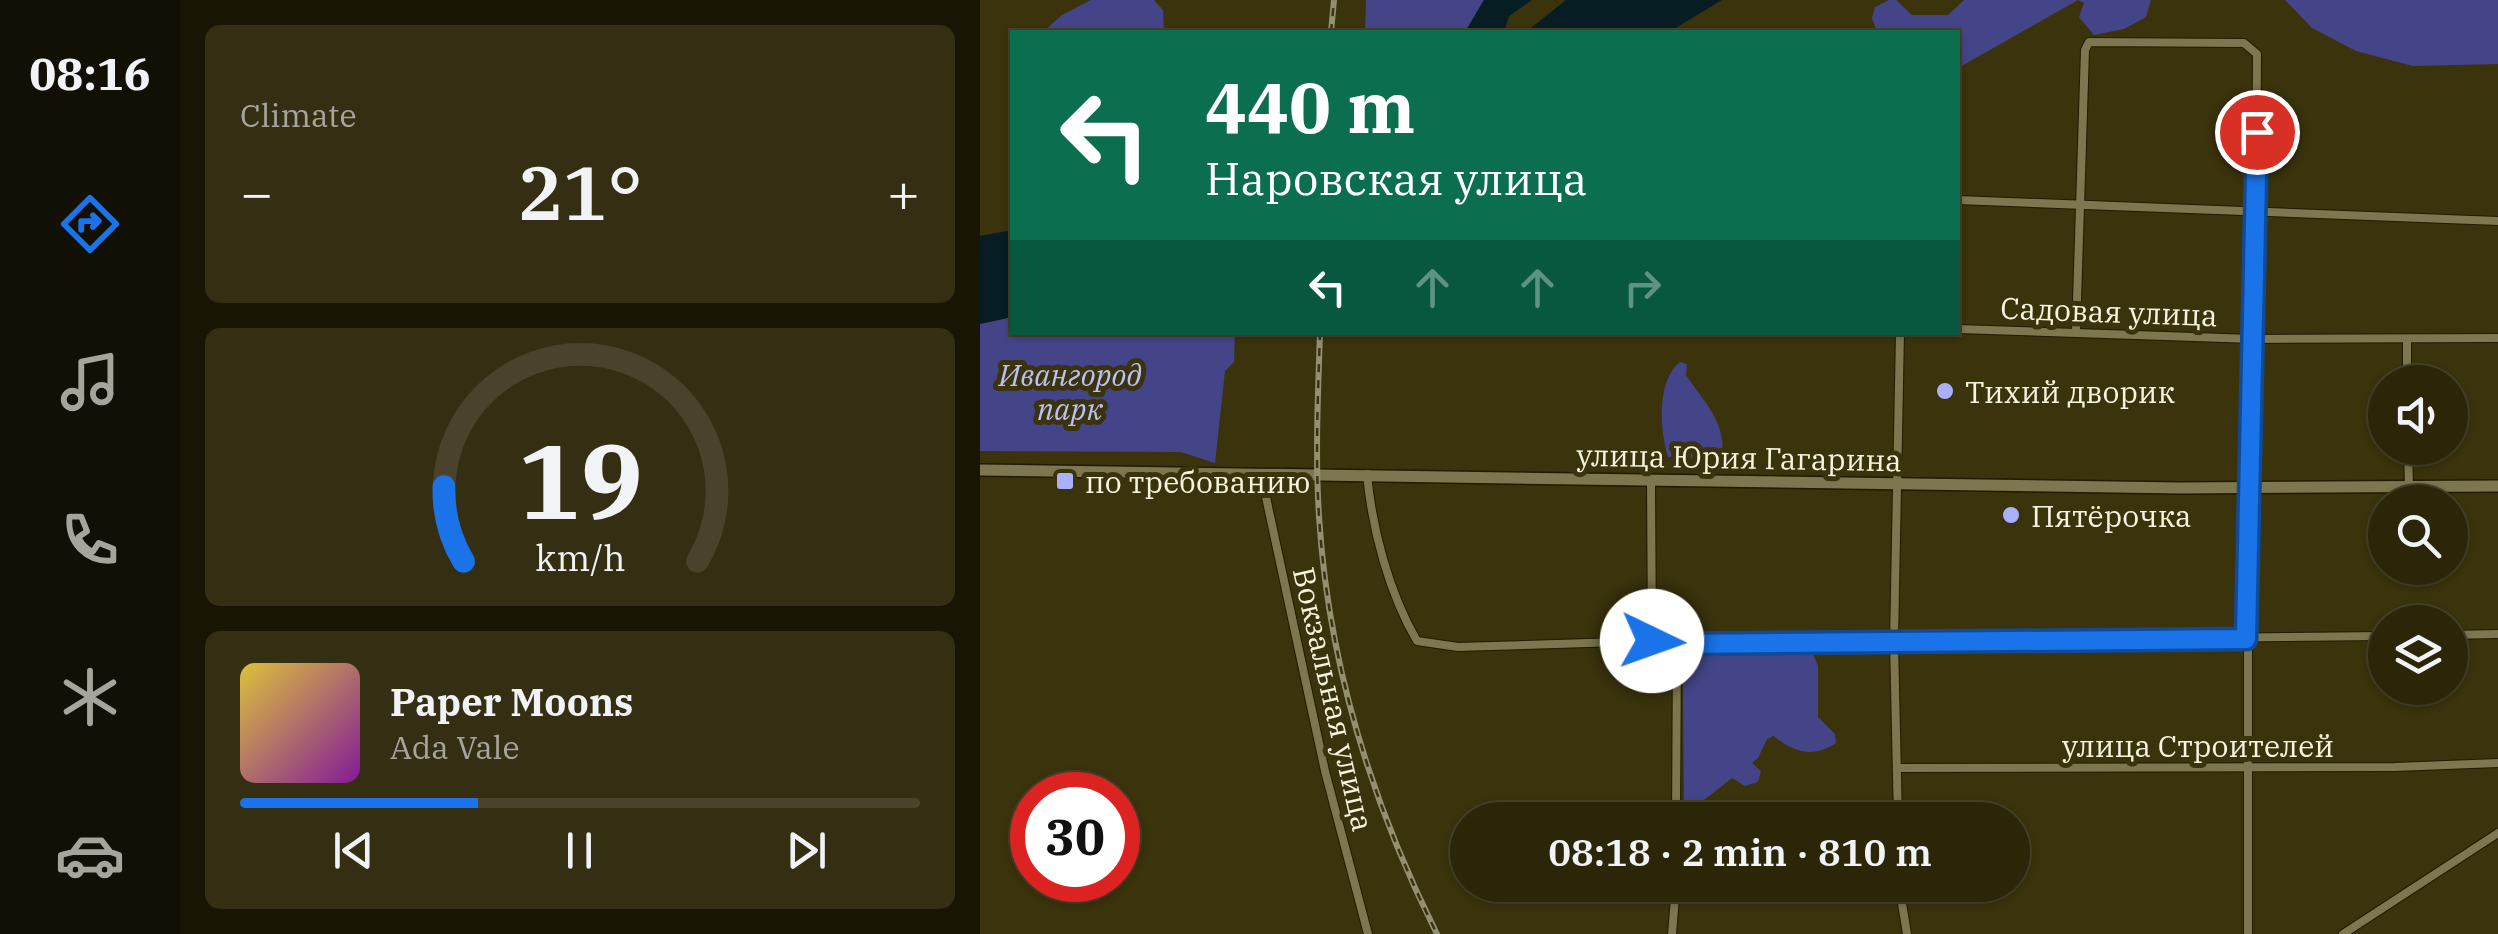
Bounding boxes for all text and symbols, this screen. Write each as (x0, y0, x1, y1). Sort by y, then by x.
text: 08:16 (29, 44, 151, 102)
text: 440 m (1205, 61, 1415, 152)
icon: left (1040, 70, 1170, 200)
pin (2215, 90, 2300, 175)
text: Climate (240, 94, 357, 136)
icon: arrive (2230, 105, 2285, 160)
text: 21° (517, 143, 643, 241)
text: Наровская улица (1205, 149, 1587, 207)
text: − (240, 157, 273, 228)
text: + (887, 157, 920, 228)
icon: directions (55, 189, 125, 259)
icon: left (1300, 260, 1355, 315)
icon: ahead (1405, 260, 1460, 315)
icon: ahead (1510, 260, 1565, 315)
icon: right (1615, 260, 1670, 315)
street label: Садовая улица (2000, 288, 2218, 334)
icon: music (55, 347, 125, 417)
park label: Ивангород парк (998, 355, 1141, 428)
map controls (2368, 365, 2468, 705)
button: sound (2368, 365, 2468, 465)
place label: Тихий дворик (1965, 372, 2175, 411)
marker: Тихий дворик (1934, 380, 1956, 402)
text: 19 (518, 412, 642, 548)
street label: улица Юрия Гагарина (1576, 435, 1902, 479)
place label: по требованию (1085, 462, 1310, 501)
marker: по требованию (1054, 470, 1076, 492)
button: search (2368, 485, 2468, 585)
place label: Пятёрочка (2031, 496, 2191, 535)
marker: Пятёрочка (2000, 504, 2022, 526)
icon: phone (55, 505, 125, 575)
text: km/h (535, 534, 625, 581)
street label: Вокзальная улица (1285, 563, 1383, 835)
position arrow (1600, 589, 1704, 693)
button: layers (2368, 605, 2468, 705)
icon: climate (55, 662, 125, 732)
text: Paper Moons (390, 677, 633, 726)
text: Ada Vale (390, 726, 520, 768)
street label: улица Строителей (2062, 726, 2334, 765)
speed limit sign: 30 (1010, 772, 1140, 902)
icon: car (55, 820, 125, 890)
icon: previous (326, 823, 381, 878)
icon: pause (552, 823, 607, 878)
icon: next (779, 823, 834, 878)
text: 08:18 · 2 min · 810 m (1548, 827, 1932, 876)

